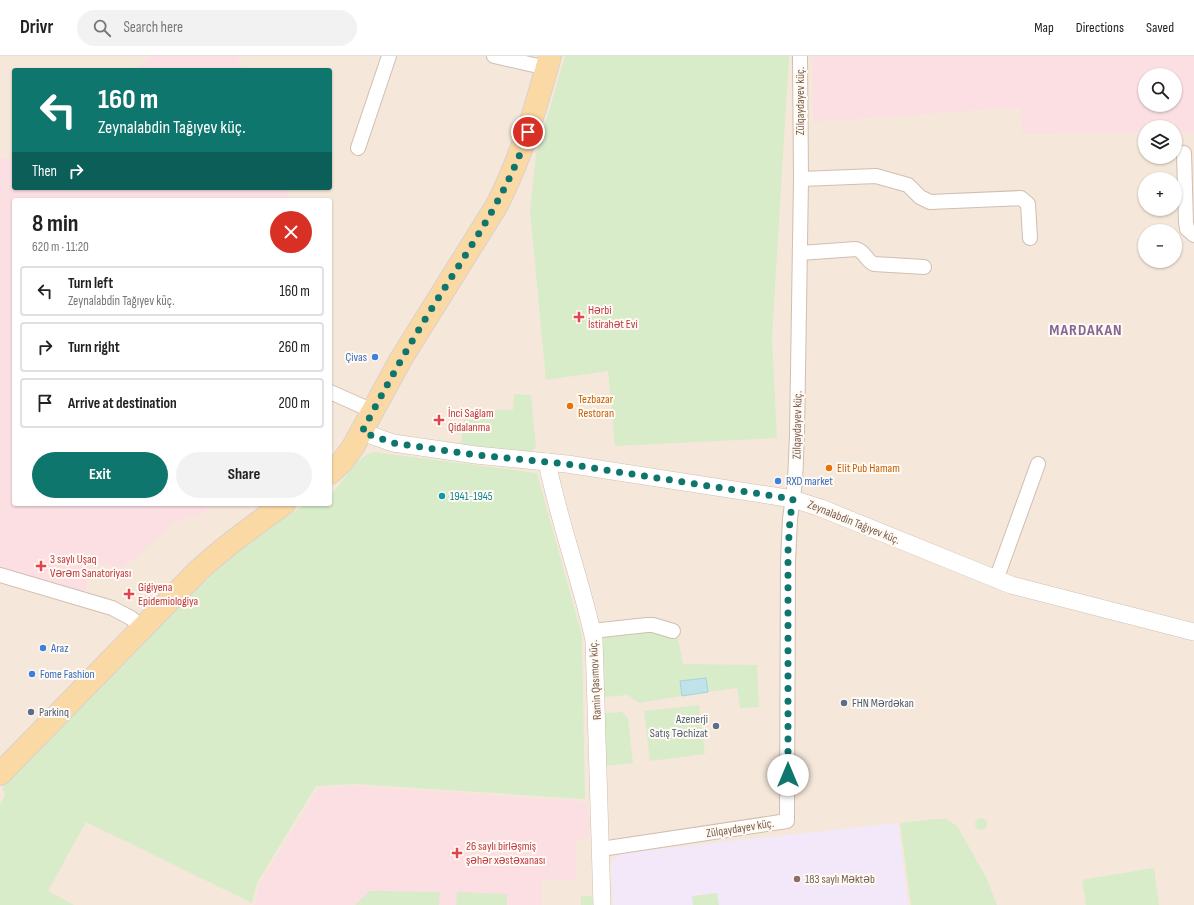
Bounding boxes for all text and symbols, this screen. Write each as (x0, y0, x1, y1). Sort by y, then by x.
search box (77, 10, 357, 46)
text: Drivr (20, 16, 53, 39)
icon: search (91, 17, 113, 39)
text: Search here (123, 18, 183, 37)
text: Map (1034, 19, 1054, 36)
text: Directions (1076, 19, 1124, 36)
text: Saved (1146, 19, 1174, 36)
street label: Zülqaydayev küç. (793, 67, 808, 135)
map controls (1138, 68, 1182, 268)
button: search (1138, 68, 1182, 112)
text: 160 m (98, 83, 158, 116)
icon: left (32, 84, 84, 136)
pin (511, 115, 545, 149)
text: Zeynalabdin Tağıyev küç. (98, 117, 246, 138)
button: layers (1138, 120, 1182, 164)
icon: arrive (517, 121, 539, 143)
icon: right (65, 160, 87, 182)
text: Then (32, 162, 57, 181)
button: + (1138, 172, 1182, 216)
text: 8 min (32, 209, 79, 238)
button: close (270, 211, 312, 253)
button: − (1138, 224, 1182, 268)
text: 620 m · 11:20 (32, 239, 89, 255)
text: Turn left (68, 274, 113, 293)
icon: left (34, 280, 56, 302)
text: 160 m (279, 282, 310, 301)
text: Zeynalabdin Tağıyev küç. (68, 293, 175, 309)
place label: Hərbi İstirahət Evi (588, 303, 638, 332)
marker: Hərbi İstirahət Evi (573, 311, 585, 323)
district label: MARDAKAN (1049, 321, 1123, 340)
icon: right (34, 336, 56, 358)
text: Turn right (68, 338, 120, 357)
text: 260 m (279, 338, 310, 357)
place label: Çivas (346, 350, 367, 365)
marker: Çivas (370, 352, 380, 362)
street label: Zülqaydayev küç. (789, 391, 806, 459)
icon: arrive (34, 392, 56, 414)
place label: Tezbazar Restoran (578, 392, 614, 421)
text: Arrive at destination (68, 394, 177, 413)
text: 200 m (278, 394, 310, 413)
marker: Tezbazar Restoran (565, 401, 575, 411)
place label: İnci Sağlam Qidalanma (448, 406, 494, 435)
marker: İnci Sağlam Qidalanma (433, 414, 445, 426)
button: Exit (32, 452, 168, 498)
button: Share (176, 452, 312, 498)
place label: Elit Pub Hamam (837, 461, 900, 476)
marker: Elit Pub Hamam (824, 463, 834, 473)
place label: RXD market (786, 474, 833, 489)
marker: RXD market (773, 476, 783, 486)
place label: 1941-1945 (450, 489, 493, 504)
marker: 1941-1945 (437, 491, 447, 501)
street label: Zeynalabdin Tağıyev küç. (805, 497, 902, 548)
place label: 3 saylı Uşaq Vərəm Sanatoriyası (50, 552, 131, 581)
marker: 3 saylı Uşaq Vərəm Sanatoriyası (35, 560, 47, 572)
place label: Gigiyena Epidemiologiya (138, 580, 199, 609)
marker: Gigiyena Epidemiologiya (123, 588, 135, 600)
street label: Ramin Qasımov küç. (586, 640, 605, 720)
place label: Araz (50, 641, 69, 656)
marker: Araz (38, 643, 48, 653)
place label: Fome Fashion (40, 667, 95, 682)
marker: Fome Fashion (27, 669, 37, 679)
place label: FHN Mərdəkan (852, 696, 914, 711)
marker: FHN Mərdəkan (839, 698, 849, 708)
place label: Parkinq (39, 705, 69, 720)
marker: Parkinq (26, 707, 36, 717)
place label: Azenerji Satış Təchizat (650, 712, 708, 741)
marker: Azenerji Satış Təchizat (711, 721, 721, 731)
position arrow (767, 754, 809, 796)
street label: Zülqaydayev küç. (705, 816, 775, 841)
place label: 26 saylı birləşmiş şəhər xəstəxanası (466, 839, 545, 868)
marker: 26 saylı birləşmiş şəhər xəstəxanası (451, 847, 463, 859)
place label: 183 saylı Məktəb (805, 872, 875, 887)
marker: 183 saylı Məktəb (792, 874, 802, 884)

